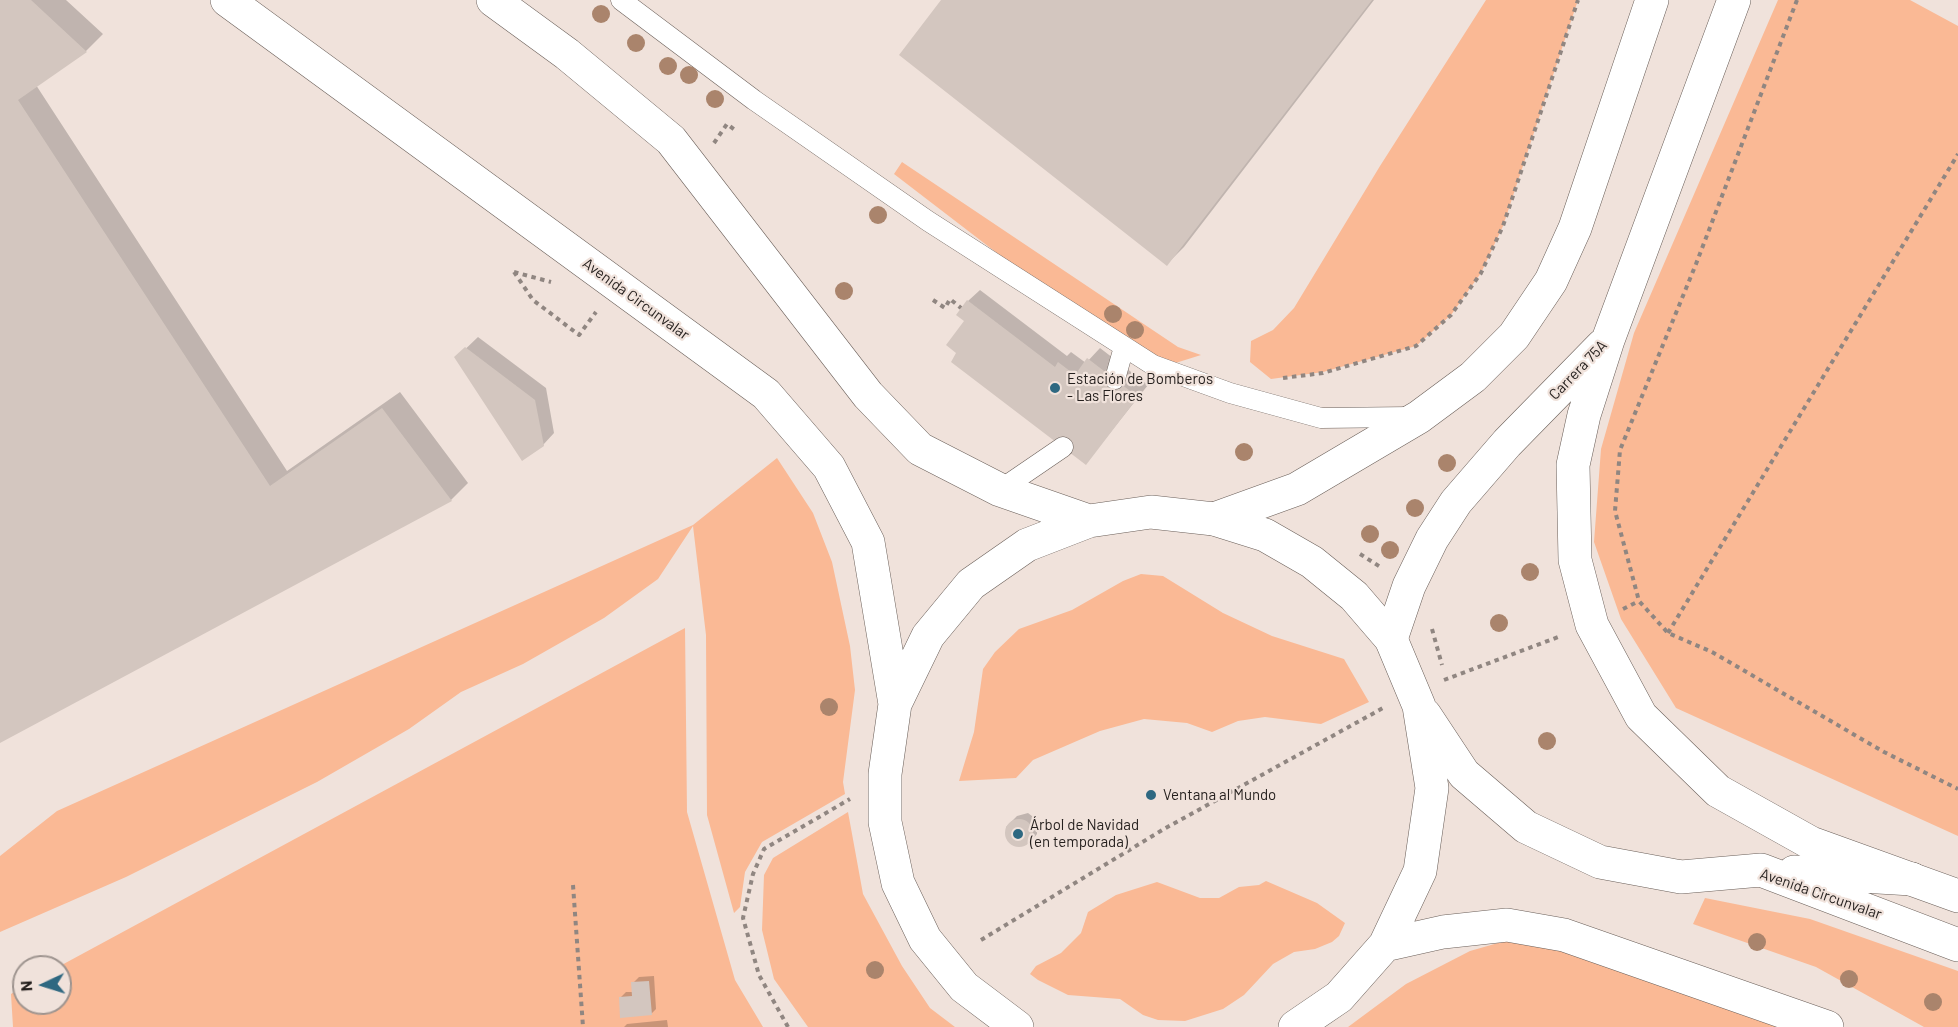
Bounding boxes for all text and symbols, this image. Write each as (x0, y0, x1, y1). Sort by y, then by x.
street label: Avenida Circunvalar (579, 254, 693, 344)
street label: Carrera 75A (1545, 337, 1611, 403)
place label: Estación de Bomberos - Las Flores (1067, 370, 1213, 405)
marker: Estación de Bomberos - Las Flores (1048, 381, 1062, 395)
place label: Ventana al Mundo (1163, 786, 1276, 804)
marker: Ventana al Mundo (1144, 788, 1158, 802)
place label: Árbol de Navidad (en temporada) (1030, 816, 1139, 851)
marker: Árbol de Navidad (en temporada) (1011, 827, 1025, 841)
street label: Avenida Circunvalar (1758, 865, 1884, 923)
north arrow (12, 955, 72, 1015)
text: N (16, 980, 35, 992)

